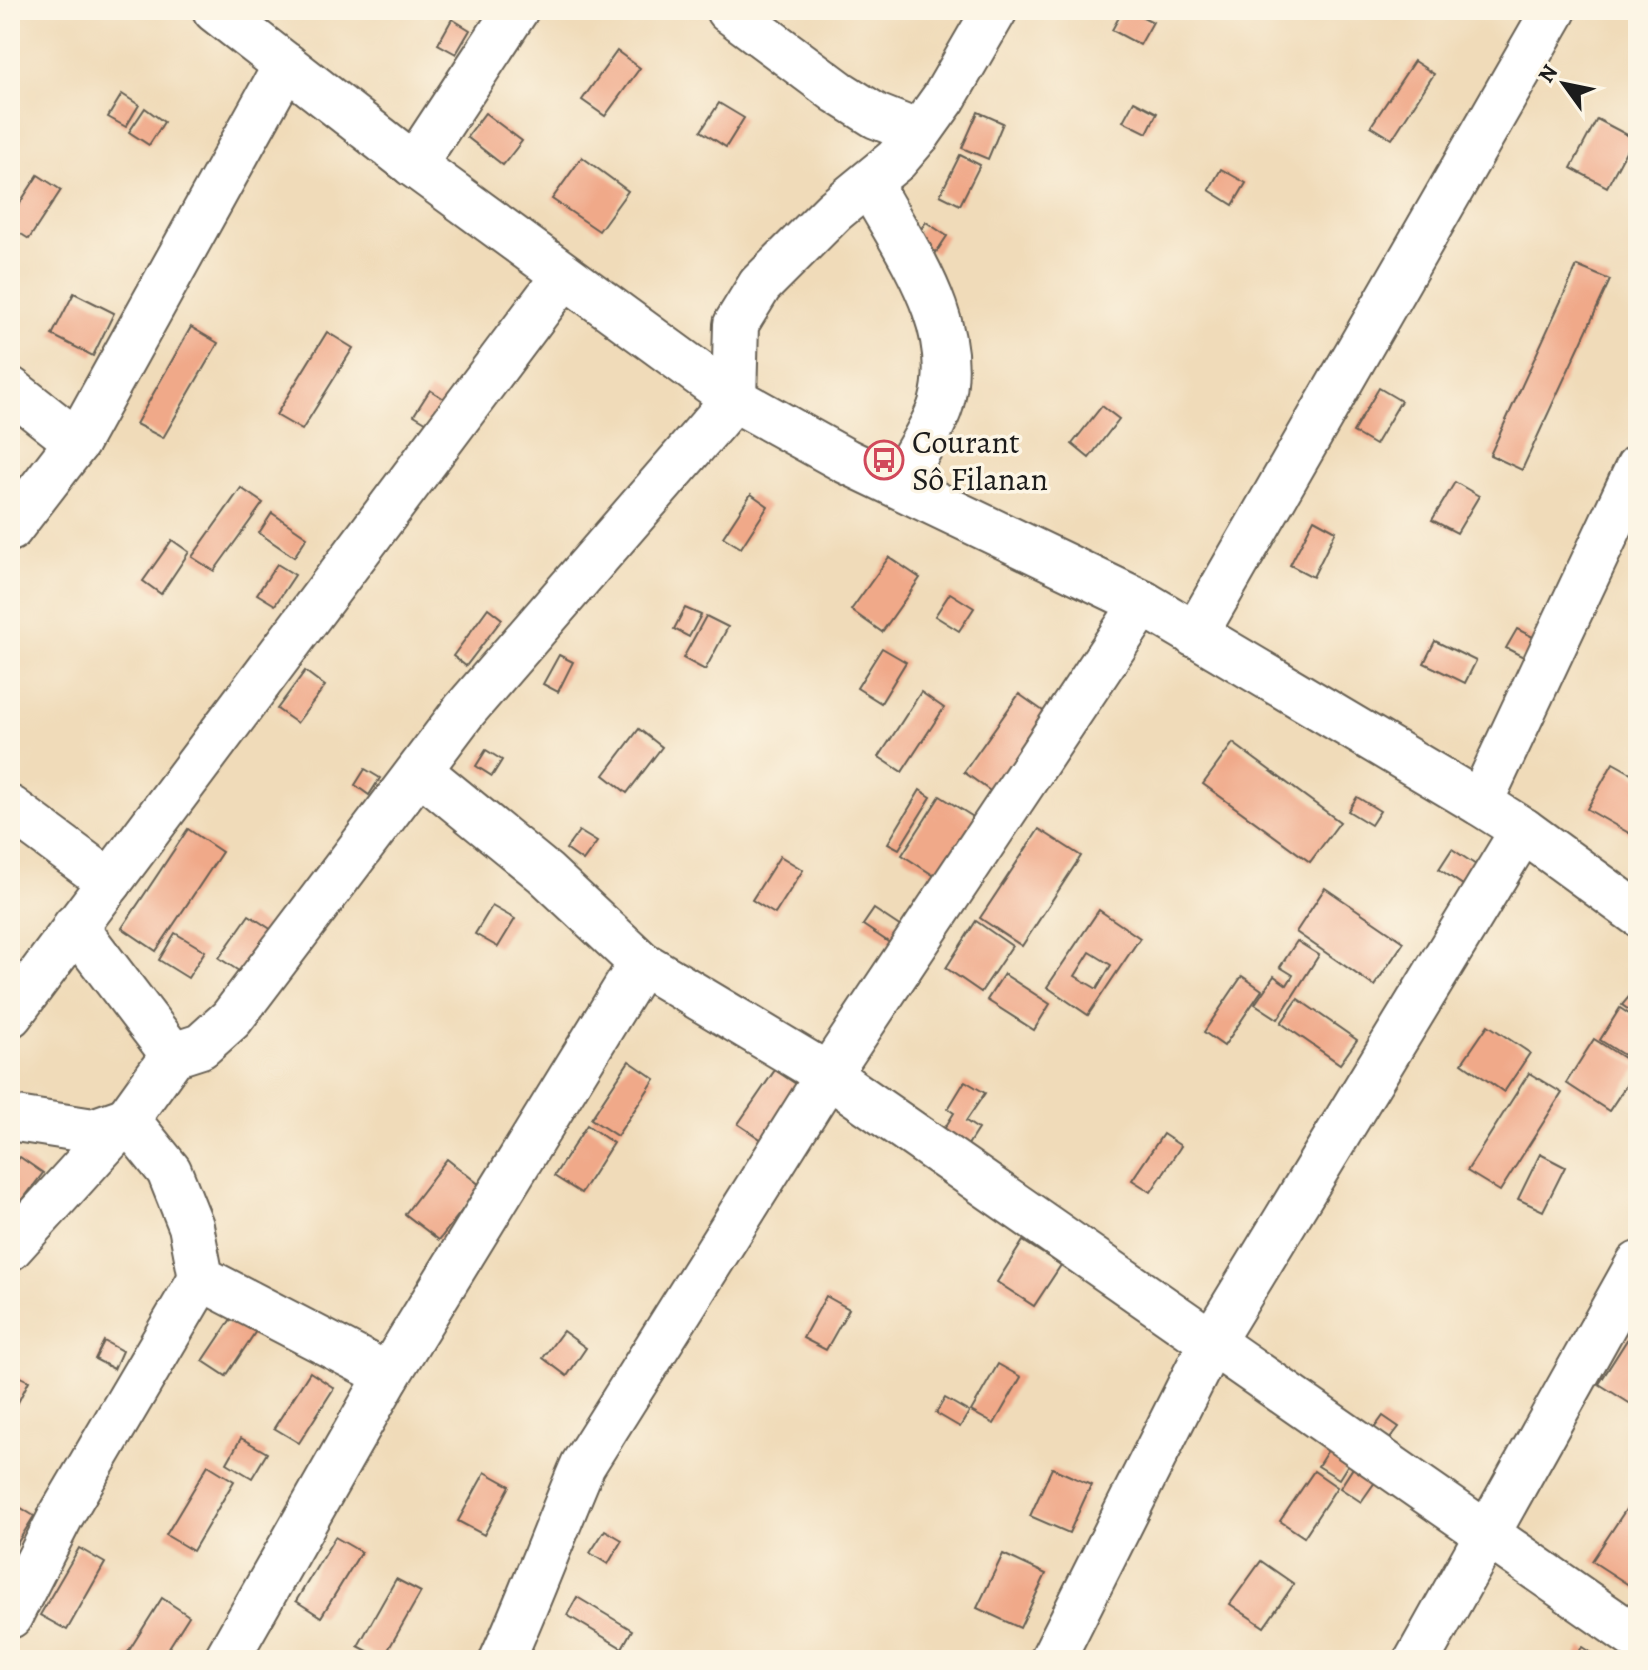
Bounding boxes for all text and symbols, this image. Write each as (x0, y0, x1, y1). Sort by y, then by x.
north arrow (1524, 44, 1604, 124)
text: N (1531, 59, 1565, 89)
place label: Courant Sô Filanan (912, 420, 1048, 501)
bus stop icon: Courant Sô Filanan (863, 439, 905, 481)

